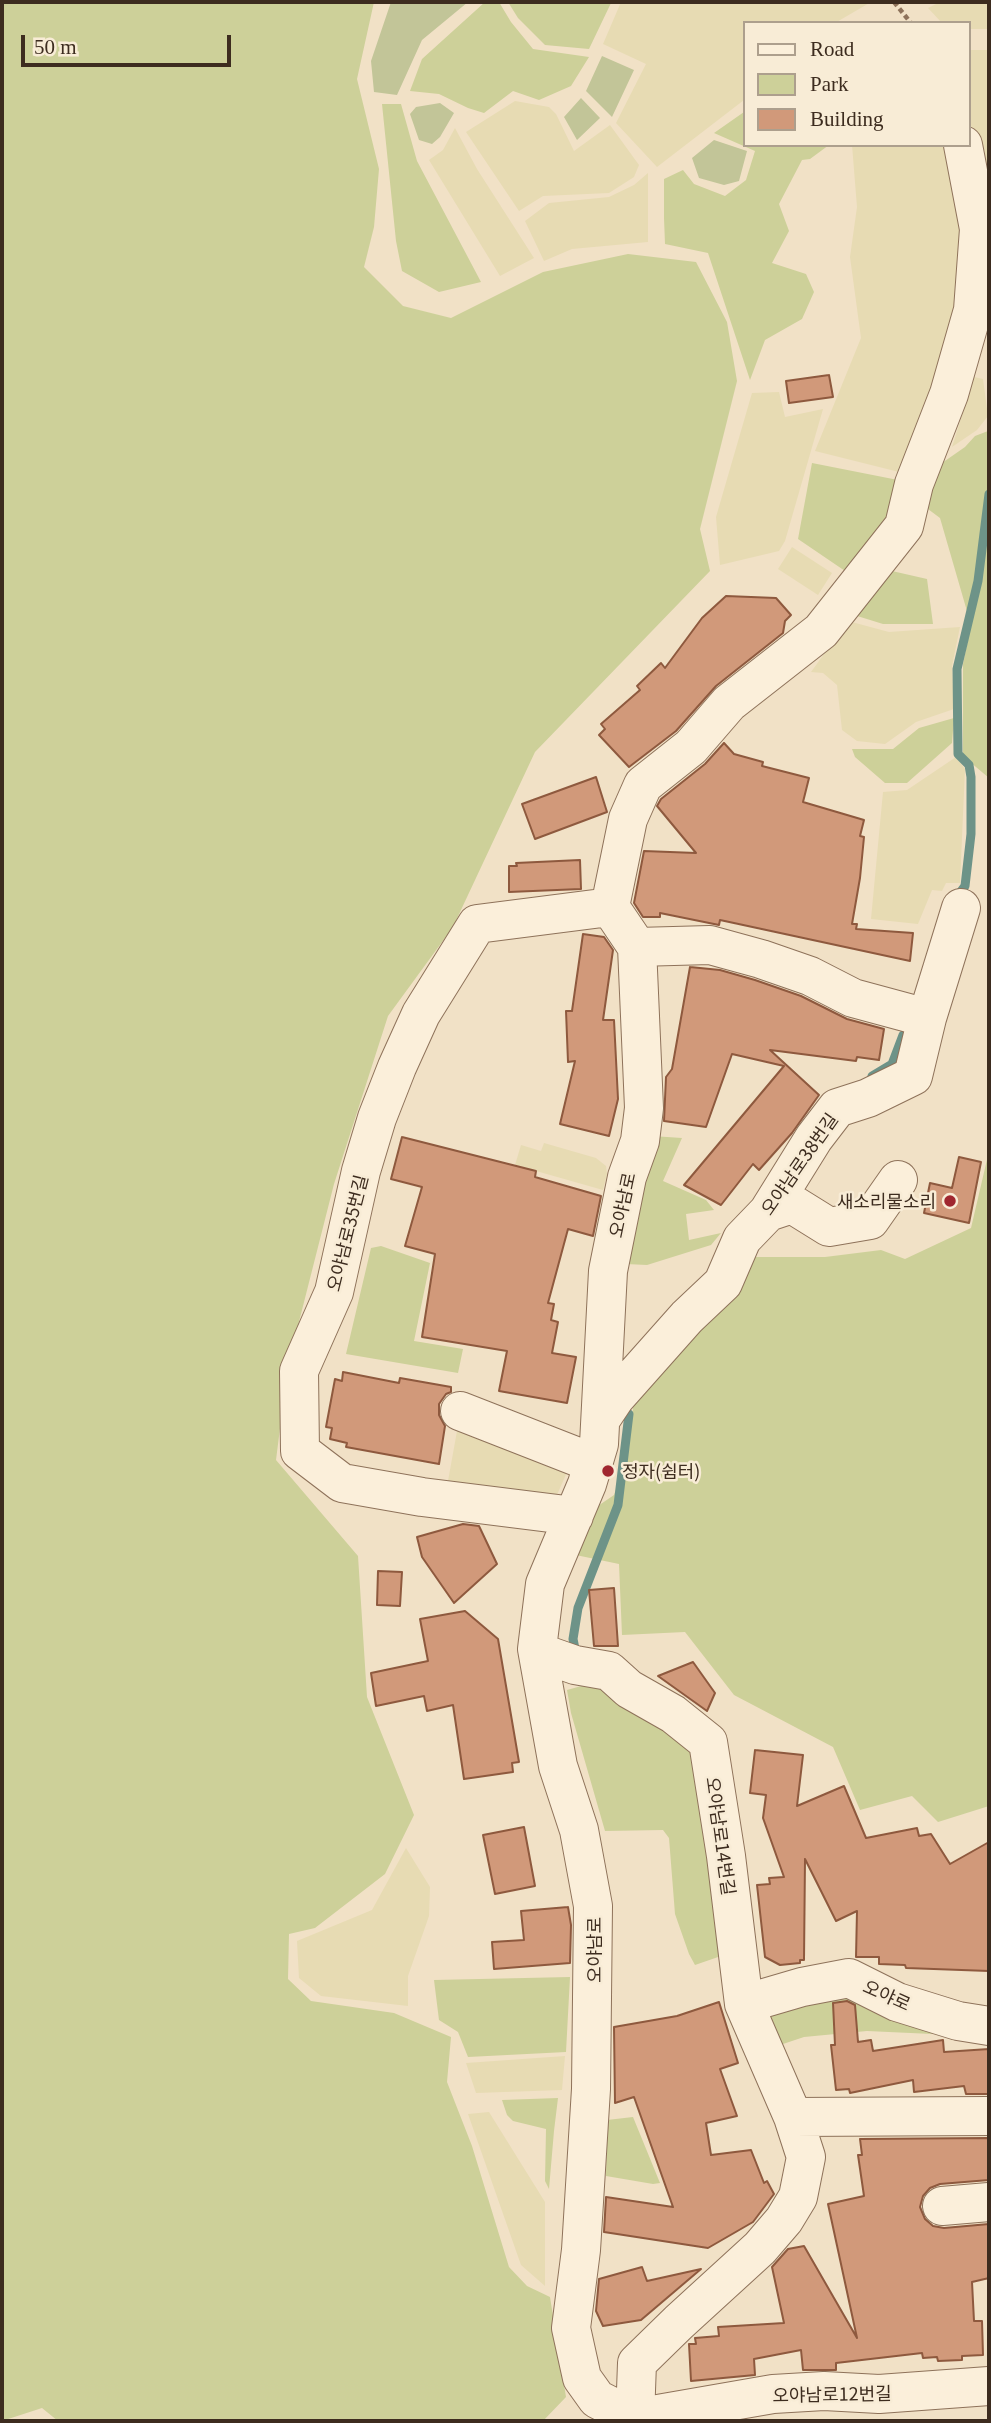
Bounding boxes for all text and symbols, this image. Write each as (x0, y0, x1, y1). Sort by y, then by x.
scale bar (24, 21, 234, 65)
legend (743, 21, 970, 147)
text: 50 m (34, 35, 77, 59)
text: Road (810, 37, 854, 61)
text: Park (810, 72, 849, 96)
text: Building (810, 107, 884, 131)
street label: 오야남로38번길 (756, 1109, 842, 1219)
street label: 오야남로 (605, 1170, 639, 1240)
street label: 오야남로35번길 (322, 1172, 372, 1294)
place label: 새소리물소리 (837, 1190, 936, 1212)
marker: 새소리물소리 (942, 1193, 958, 1209)
place label: 정자(쉼터) (622, 1460, 700, 1482)
marker: 정자(쉼터) (600, 1463, 616, 1479)
street label: 오야남로14번길 (702, 1775, 740, 1897)
street label: 오야남로 (583, 1917, 605, 1983)
street label: 오야로 (860, 1975, 914, 2015)
street label: 오야남로12번길 (772, 2382, 892, 2406)

